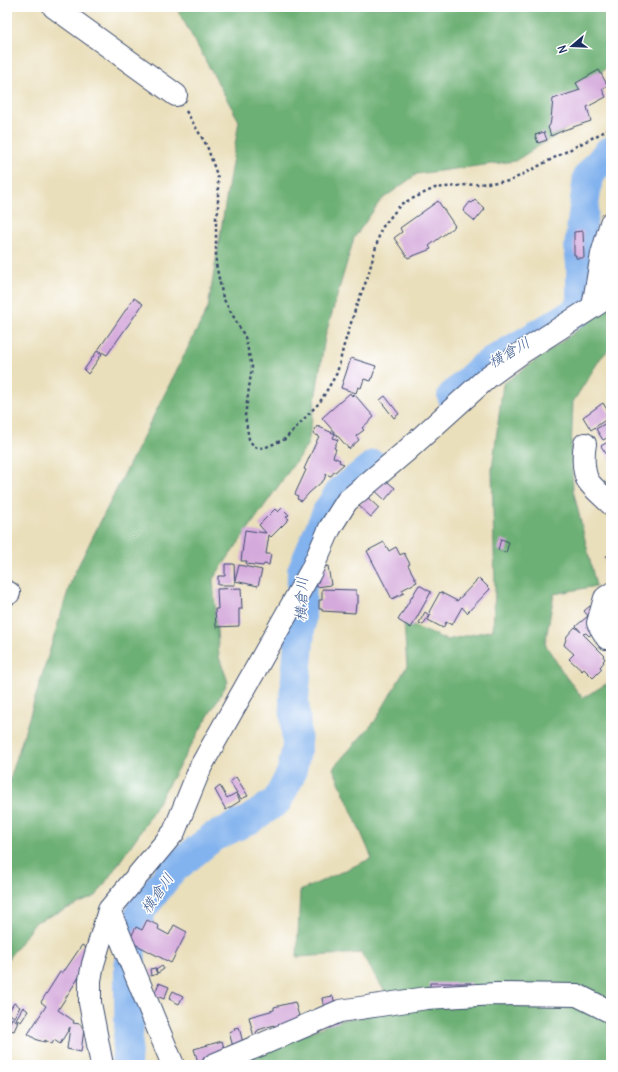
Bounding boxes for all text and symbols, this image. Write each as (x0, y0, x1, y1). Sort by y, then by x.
north arrow (552, 26, 592, 66)
text: N (555, 43, 570, 55)
water label: 横倉川 (485, 333, 533, 371)
water label: 横倉川 (291, 576, 311, 622)
water label: 横倉川 (136, 869, 178, 917)

